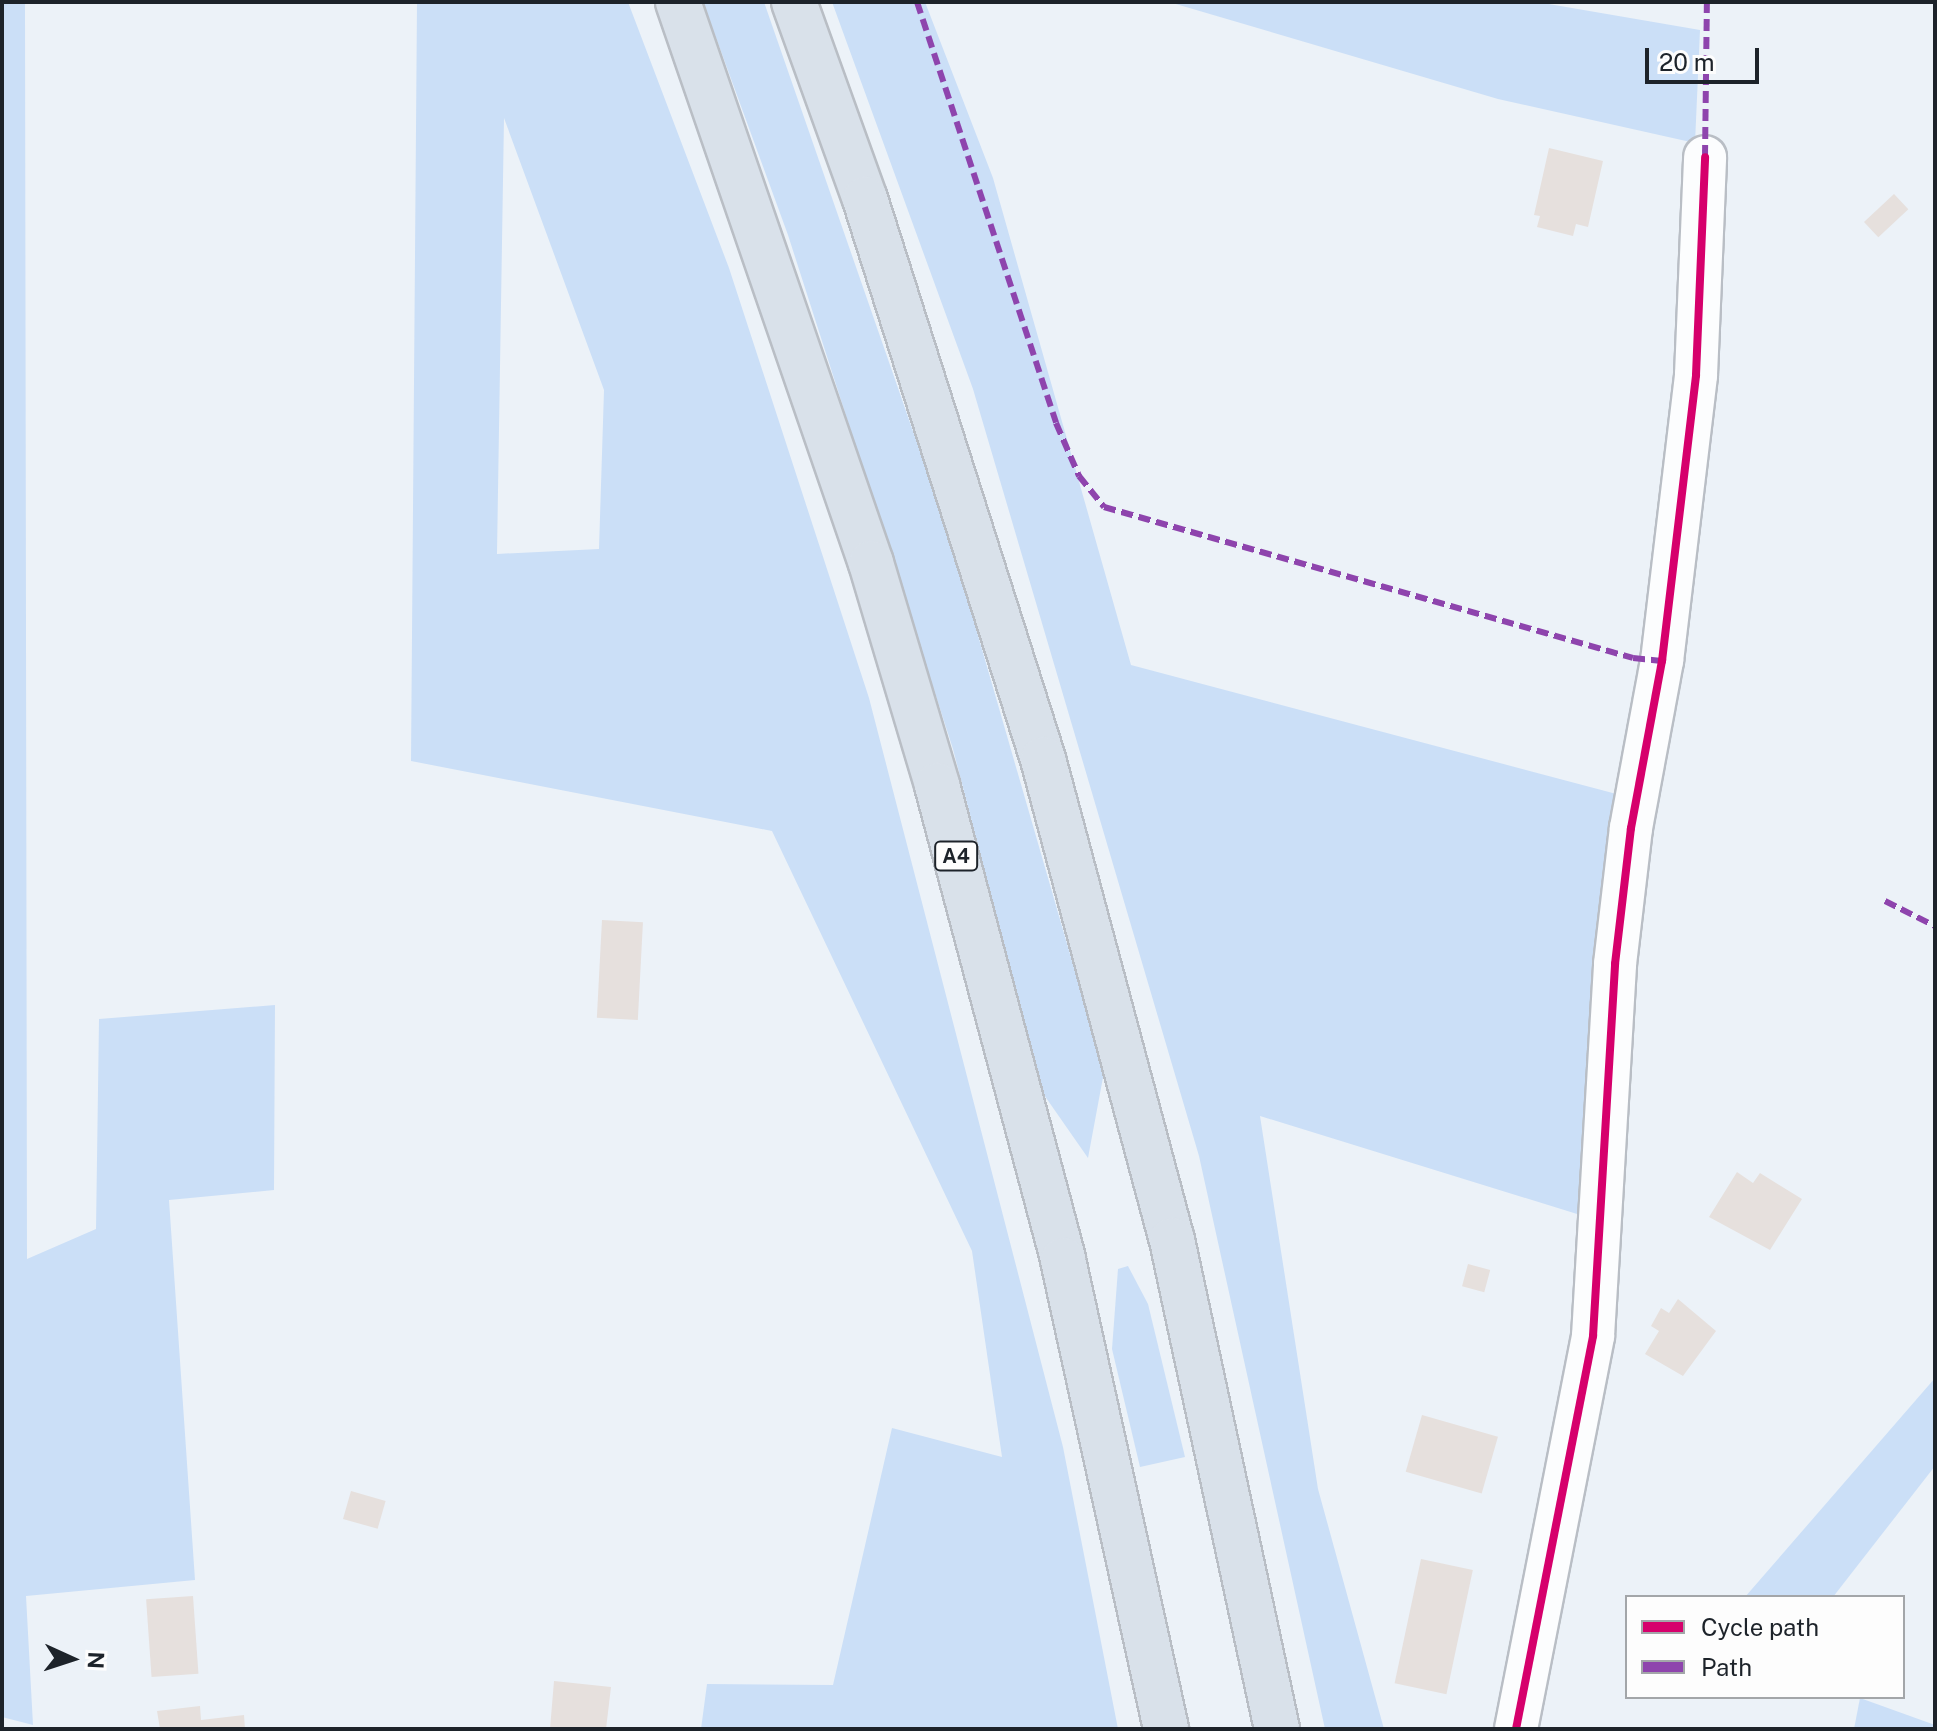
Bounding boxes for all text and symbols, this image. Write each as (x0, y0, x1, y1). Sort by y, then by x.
scale bar (1649, 32, 1763, 82)
text: 20 m (1659, 48, 1715, 76)
road number: A4 (934, 840, 978, 872)
legend (1625, 1595, 1905, 1699)
text: Cycle path (1701, 1613, 1819, 1641)
north arrow (32, 1619, 112, 1699)
text: N (83, 1651, 109, 1670)
text: Path (1701, 1653, 1752, 1681)

